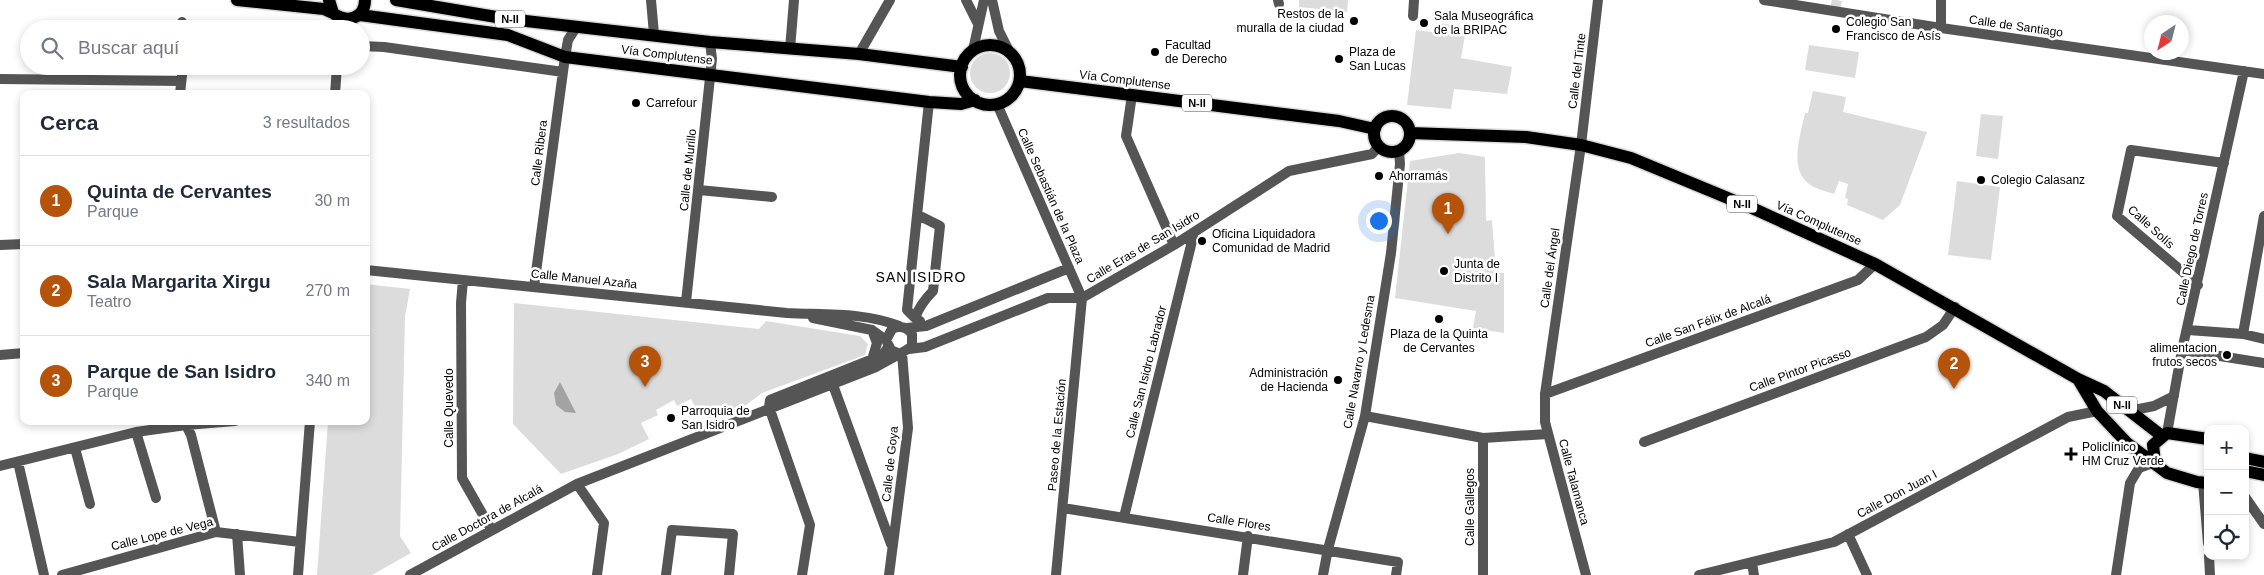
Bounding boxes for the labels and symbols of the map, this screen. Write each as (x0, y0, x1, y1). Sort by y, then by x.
place label: Restos de la muralla de la ciudad (1237, 7, 1344, 35)
place label: Sala Museográfica de la BRIPAC (1434, 9, 1534, 37)
road number: N-II (495, 10, 525, 28)
street label: Calle de Santiago (1968, 12, 2064, 40)
marker: Restos de la muralla de la ciudad (1348, 15, 1360, 27)
place label: Colegio San Francisco de Asís (1846, 15, 1941, 43)
north arrow (2144, 15, 2189, 60)
marker: Sala Museográfica de la BRIPAC (1418, 17, 1430, 29)
marker: Colegio San Francisco de Asís (1830, 23, 1842, 35)
street label: Calle del Tinte (1565, 32, 1589, 110)
place label: Facultad de Derecho (1165, 38, 1227, 66)
street label: Vía Complutense (620, 42, 714, 68)
place label: Plaza de San Lucas (1349, 45, 1406, 73)
marker: Facultad de Derecho (1149, 46, 1161, 58)
marker: Plaza de San Lucas (1333, 53, 1345, 65)
street label: Vía Complutense (1078, 67, 1172, 93)
road number: N-II (1182, 95, 1212, 112)
place label: Carrefour (646, 96, 697, 110)
marker: Carrefour (630, 97, 642, 109)
street label: Calle Ribera (528, 119, 550, 187)
street label: Calle Sebastián de la Plaza (1015, 126, 1087, 266)
street label: Calle de Murillo (677, 128, 699, 212)
place label: Ahorramás (1389, 169, 1448, 183)
marker: Ahorramás (1373, 170, 1385, 182)
place label: Colegio Calasanz (1991, 173, 2085, 187)
marker: Colegio Calasanz (1975, 174, 1987, 186)
street label: Calle Diego de Torres (2173, 191, 2211, 307)
pin: 1 (1432, 193, 1464, 234)
road number: N-II (1727, 195, 1757, 212)
street label: Vía Complutense (1774, 198, 1864, 248)
street label: Calle Solís (2125, 203, 2177, 251)
street label: Calle Eras de San Isidro (1084, 208, 1202, 286)
your location (1366, 208, 1392, 234)
place label: Oficina Liquidadora Comunidad de Madrid (1212, 227, 1330, 255)
street label: Calle del Ángel (1536, 227, 1563, 309)
marker: Oficina Liquidadora Comunidad de Madrid (1196, 235, 1208, 247)
place label: Junta de Distrito I (1454, 257, 1500, 285)
marker: Junta de Distrito I (1438, 265, 1450, 277)
street label: Calle Manuel Azaña (530, 266, 638, 292)
district label: SAN ISIDRO (876, 269, 966, 285)
street label: Calle San Félix de Alcalá (1643, 292, 1773, 350)
street label: Calle Navarro y Ledesma (1340, 294, 1378, 430)
street label: Calle San Isidro Labrador (1123, 304, 1169, 440)
marker: Plaza de la Quinta de Cervantes (1433, 313, 1445, 325)
place label: Plaza de la Quinta de Cervantes (1390, 327, 1488, 355)
place label: alimentacion frutos secos (2150, 341, 2217, 369)
street label: Calle Pintor Picasso (1747, 345, 1853, 395)
pin: 3 (629, 346, 661, 387)
pin: 2 (1938, 348, 1970, 389)
marker: alimentacion frutos secos (2221, 349, 2233, 361)
place label: Administración de Hacienda (1249, 366, 1328, 394)
street label: Calle Quevedo (442, 368, 456, 448)
marker: Administración de Hacienda (1332, 374, 1344, 386)
street label: Paseo de la Estación (1045, 378, 1069, 492)
road number: N-II (2107, 396, 2137, 414)
place label: Parroquia de San Isidro (681, 404, 750, 432)
marker: Parroquia de San Isidro (665, 412, 677, 424)
street label: Calle de Goya (879, 425, 901, 503)
street label: Calle Talamanca (1556, 437, 1592, 527)
place label: Policlínico HM Cruz Verde (2082, 440, 2164, 468)
marker: Policlínico HM Cruz Verde (2064, 447, 2078, 461)
street label: Calle Don Juan I (1855, 467, 1939, 521)
street label: Calle Gallegos (1463, 468, 1477, 546)
street label: Calle Doctora de Alcalá (429, 481, 545, 554)
street label: Calle Flores (1206, 510, 1272, 534)
street label: Calle Lope de Vega (109, 514, 215, 553)

